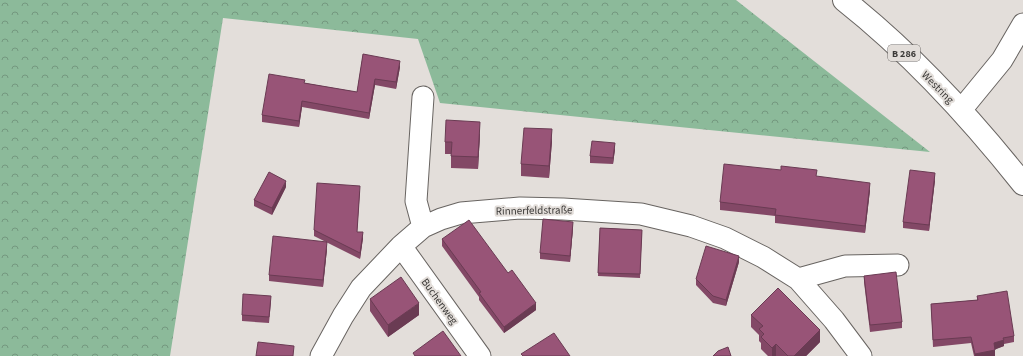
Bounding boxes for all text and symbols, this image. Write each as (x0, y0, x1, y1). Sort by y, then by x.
road number: B 286 (888, 45, 920, 61)
street label: Westring (918, 68, 958, 107)
street label: Rinnerfeldstraße (496, 202, 573, 219)
street label: Buchenweg (418, 275, 462, 328)

